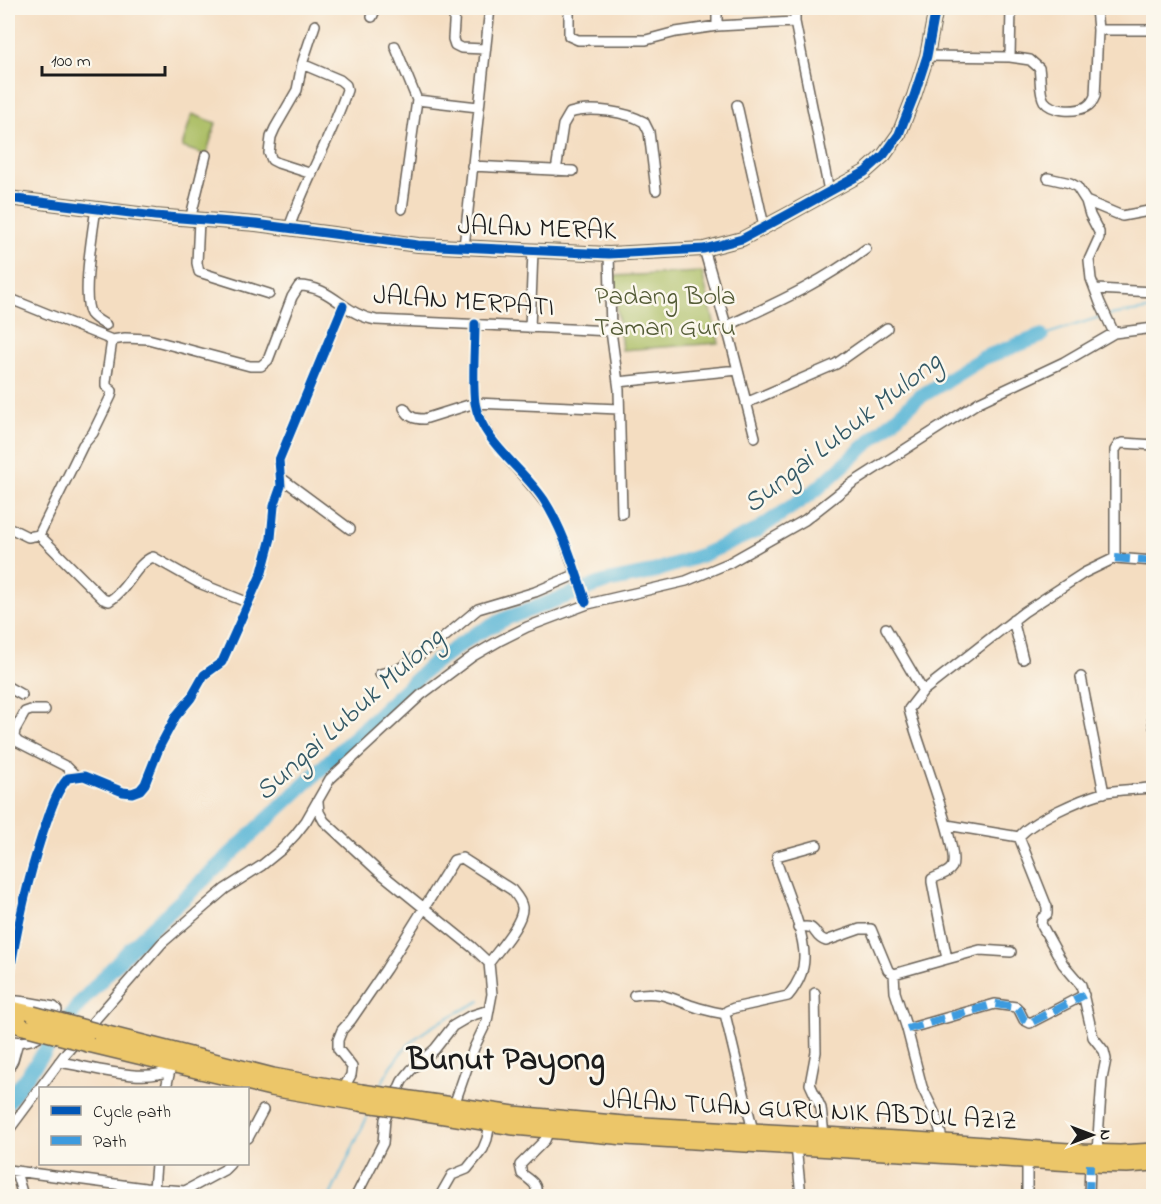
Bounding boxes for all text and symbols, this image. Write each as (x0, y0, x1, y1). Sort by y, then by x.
scale bar (42, 39, 165, 77)
text: 100 m (51, 49, 91, 75)
street label: JALAN MERAK (457, 207, 618, 252)
street label: JALAN MERPATI (372, 277, 556, 328)
park label: Padang Bola Taman Guru (594, 278, 736, 348)
water label: Sungai Lubuk Mulong (735, 342, 952, 525)
water label: Sungai Lubuk Mulong (247, 618, 455, 812)
district label: Bunut Payong (405, 1037, 605, 1086)
street label: JALAN TUAN GURU NIK ABDUL AZIZ (602, 1081, 1018, 1142)
legend (39, 1087, 249, 1165)
text: Cycle path (93, 1100, 171, 1126)
north arrow (1062, 1105, 1122, 1165)
text: Path (93, 1130, 127, 1156)
text: N (1093, 1130, 1117, 1141)

